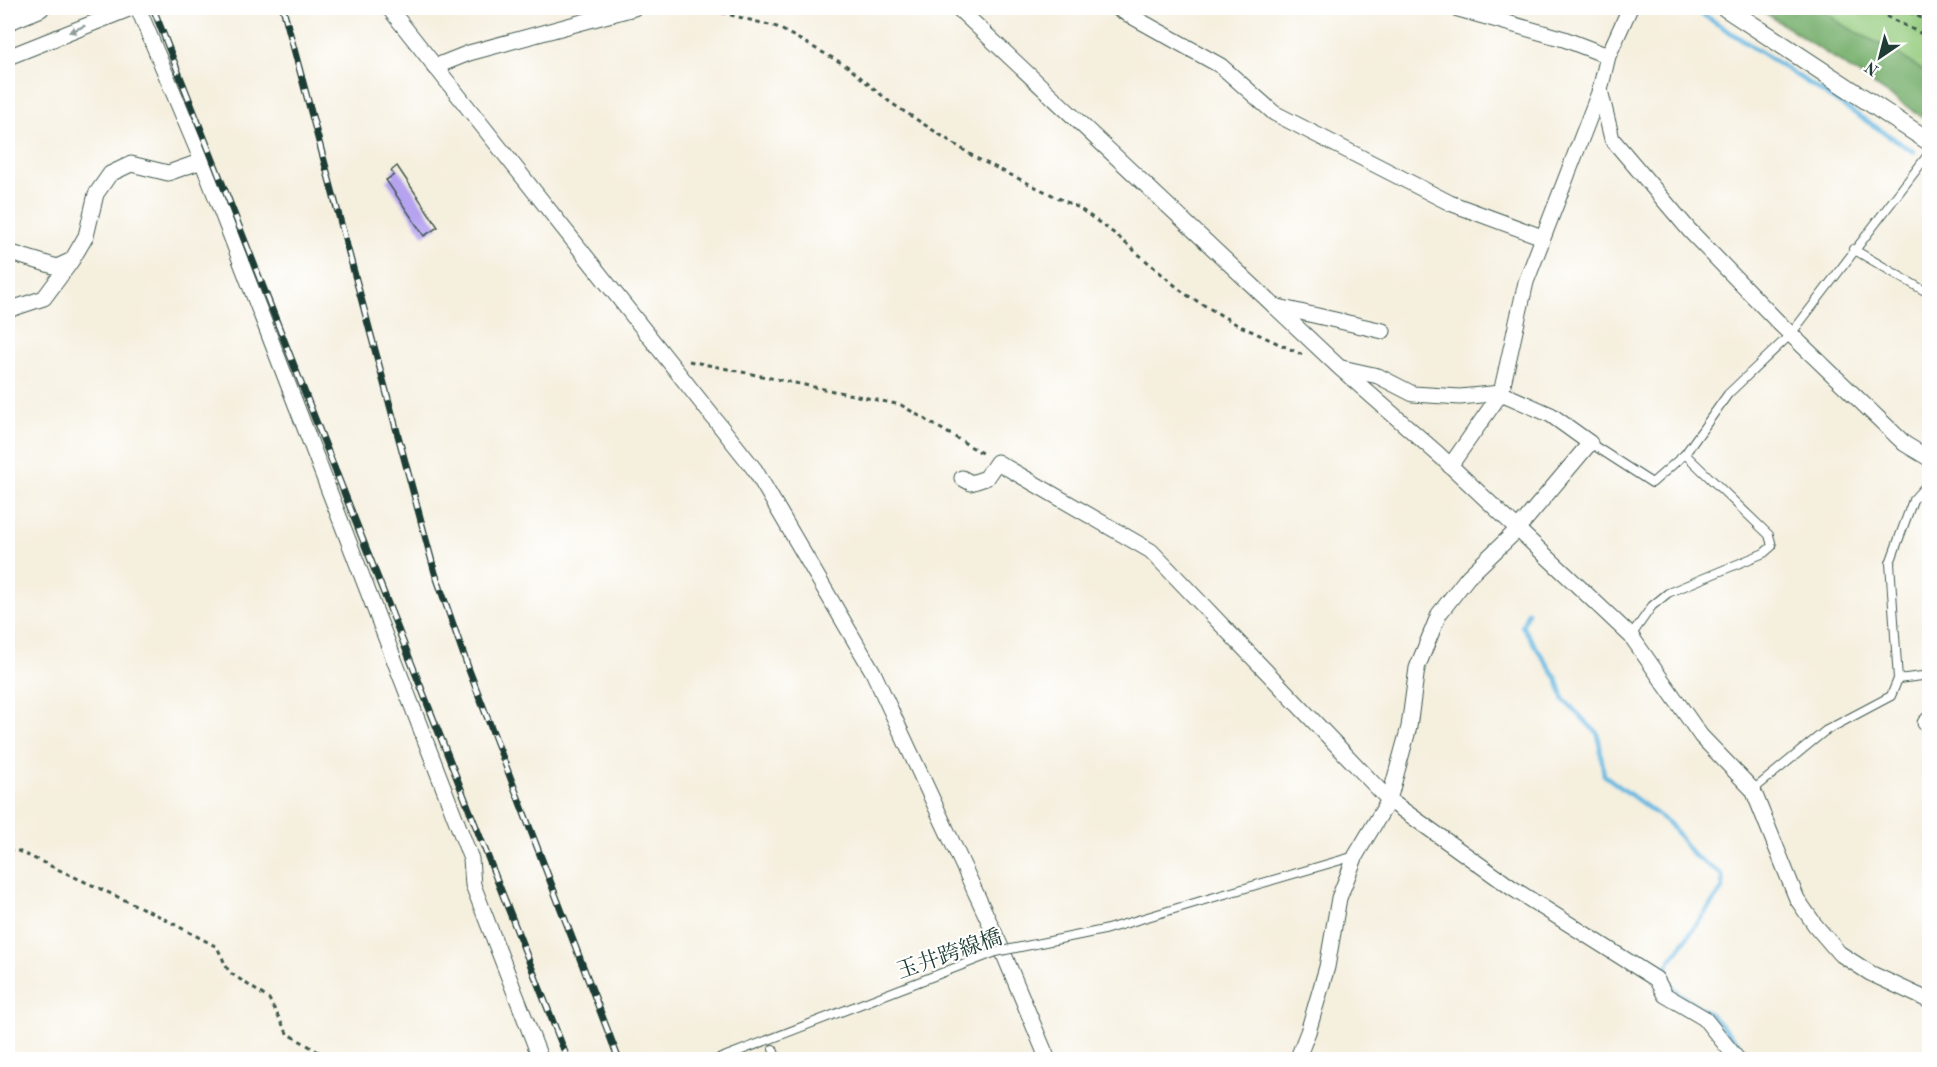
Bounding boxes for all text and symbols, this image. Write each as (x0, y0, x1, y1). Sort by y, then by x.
one-way arrow (68, 25, 86, 34)
north arrow (1850, 27, 1910, 87)
text: N (1862, 57, 1882, 78)
street label: 玉井跨線橋 (893, 925, 1005, 983)

